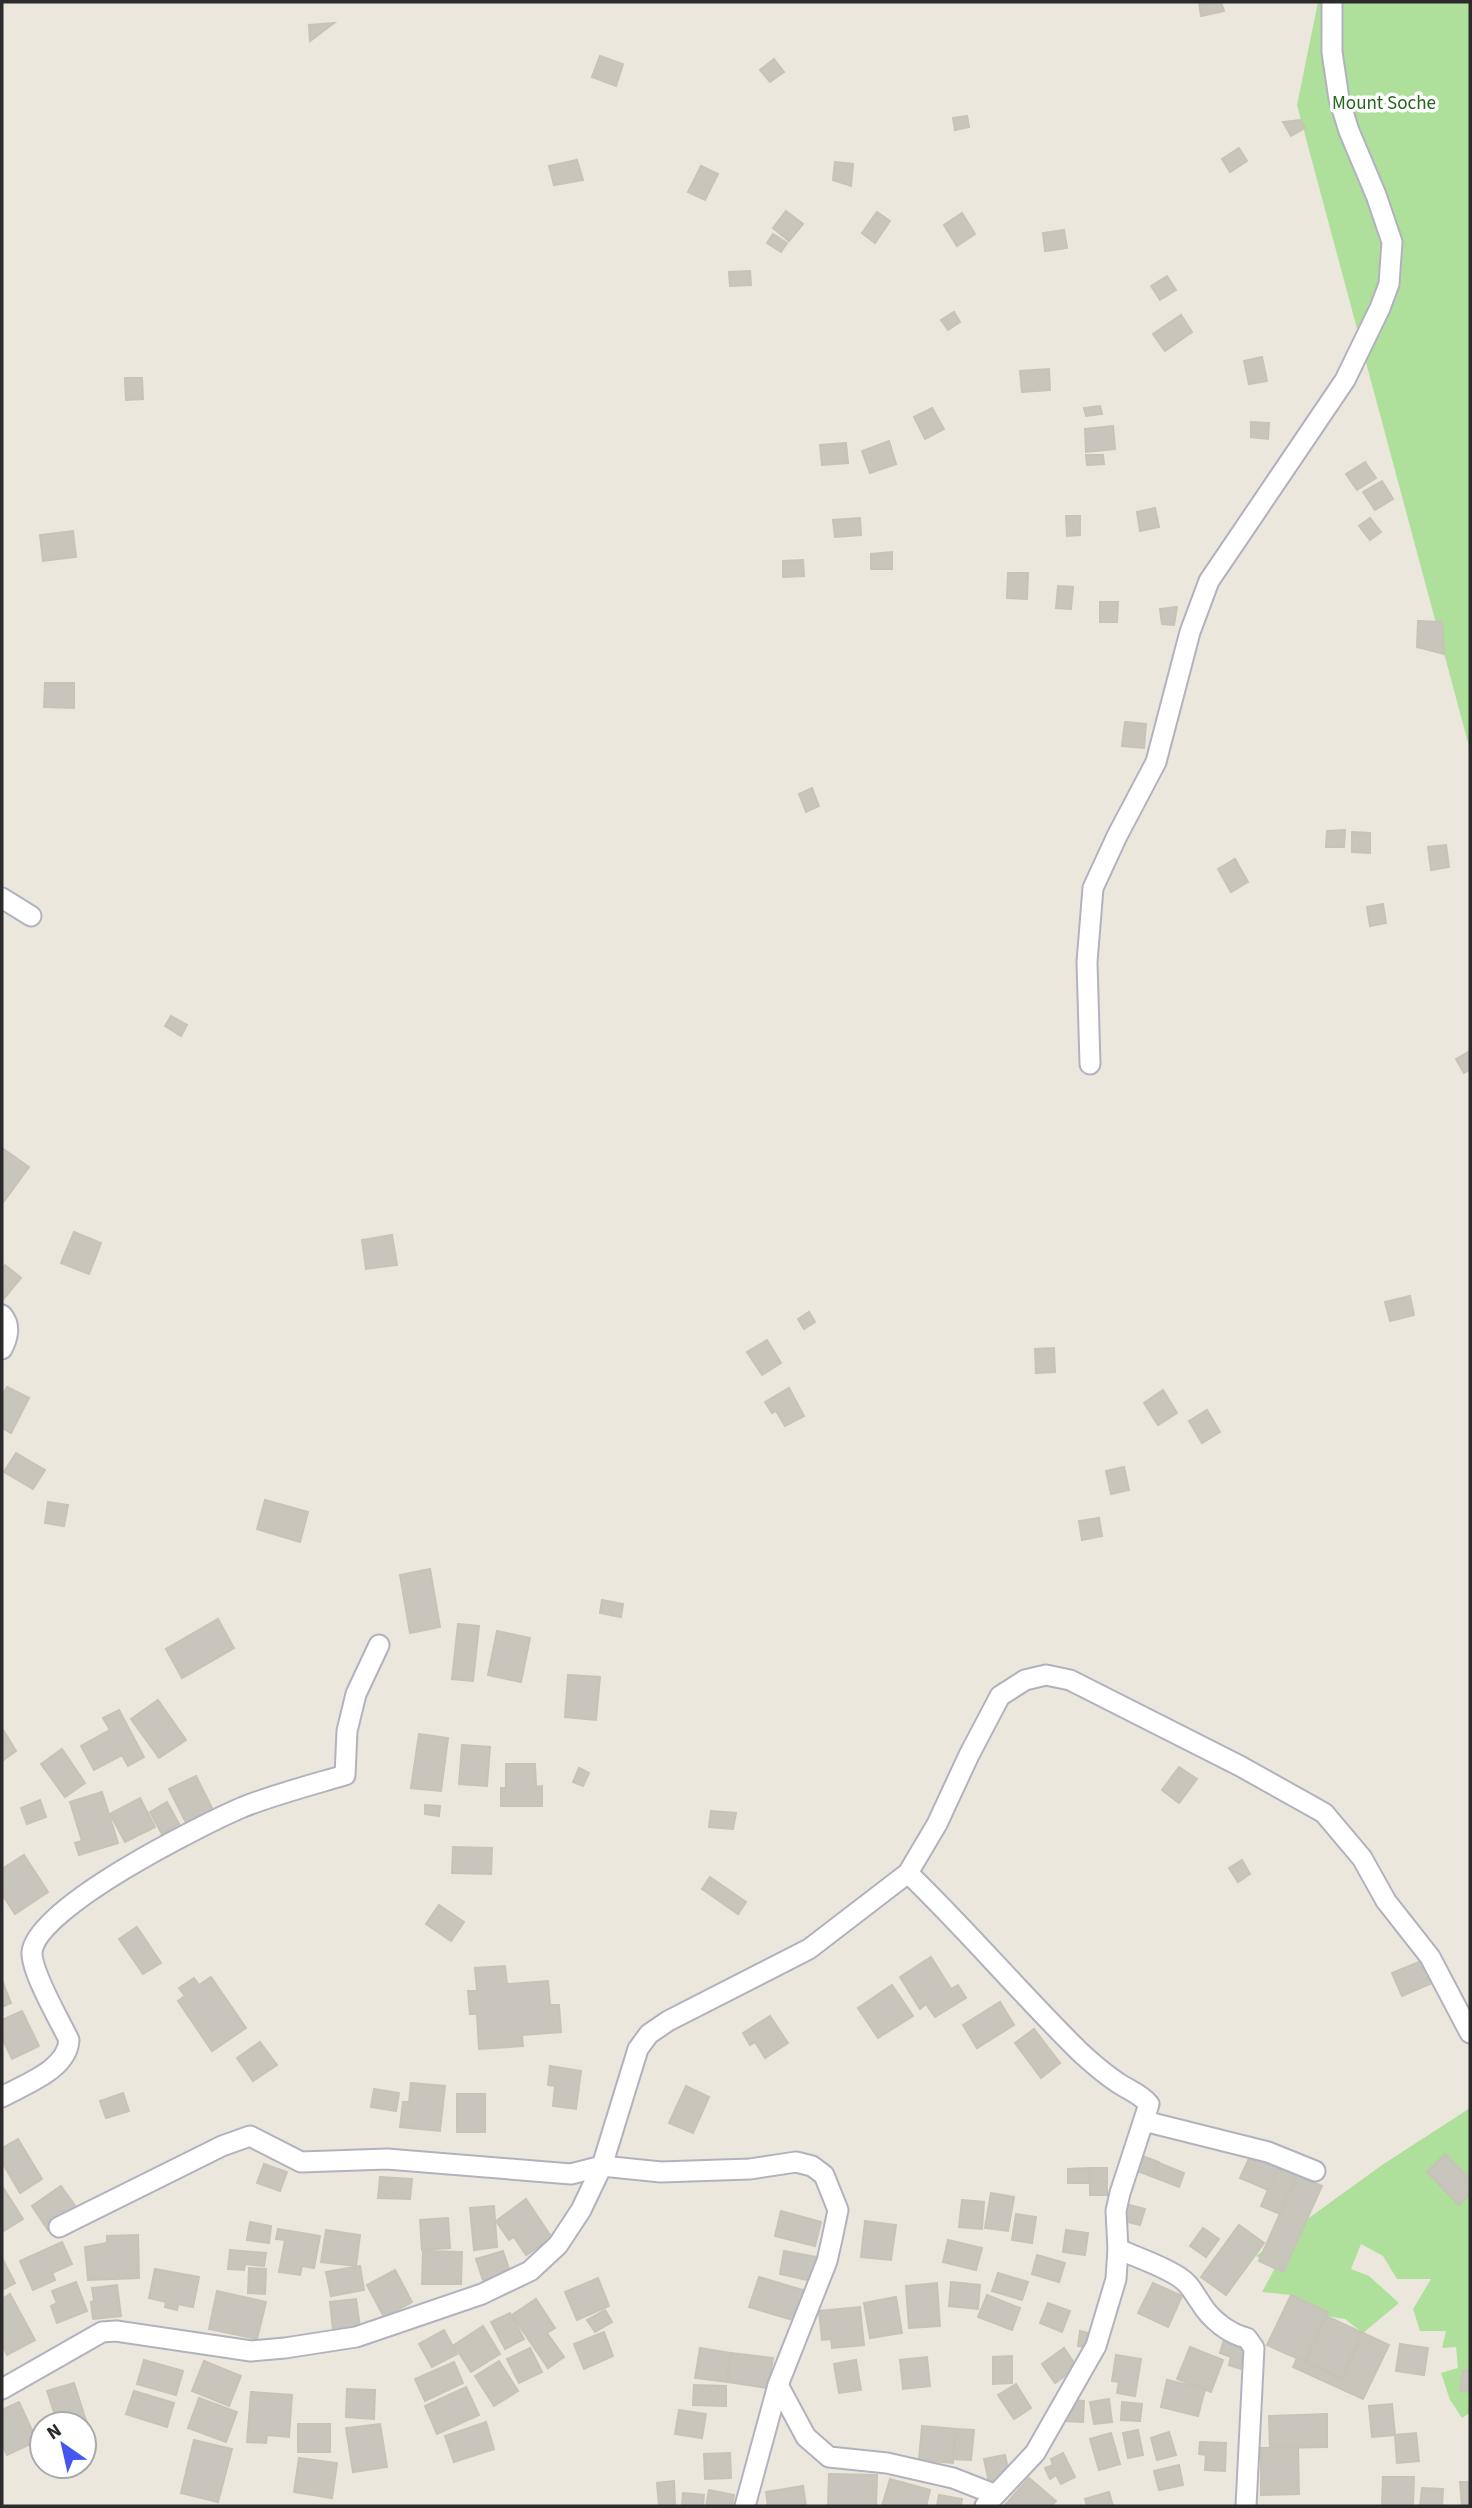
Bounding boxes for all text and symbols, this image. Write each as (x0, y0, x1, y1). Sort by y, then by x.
park label: Mount Soche (1332, 90, 1436, 117)
north arrow (28, 2410, 98, 2480)
text: N (42, 2417, 67, 2447)

